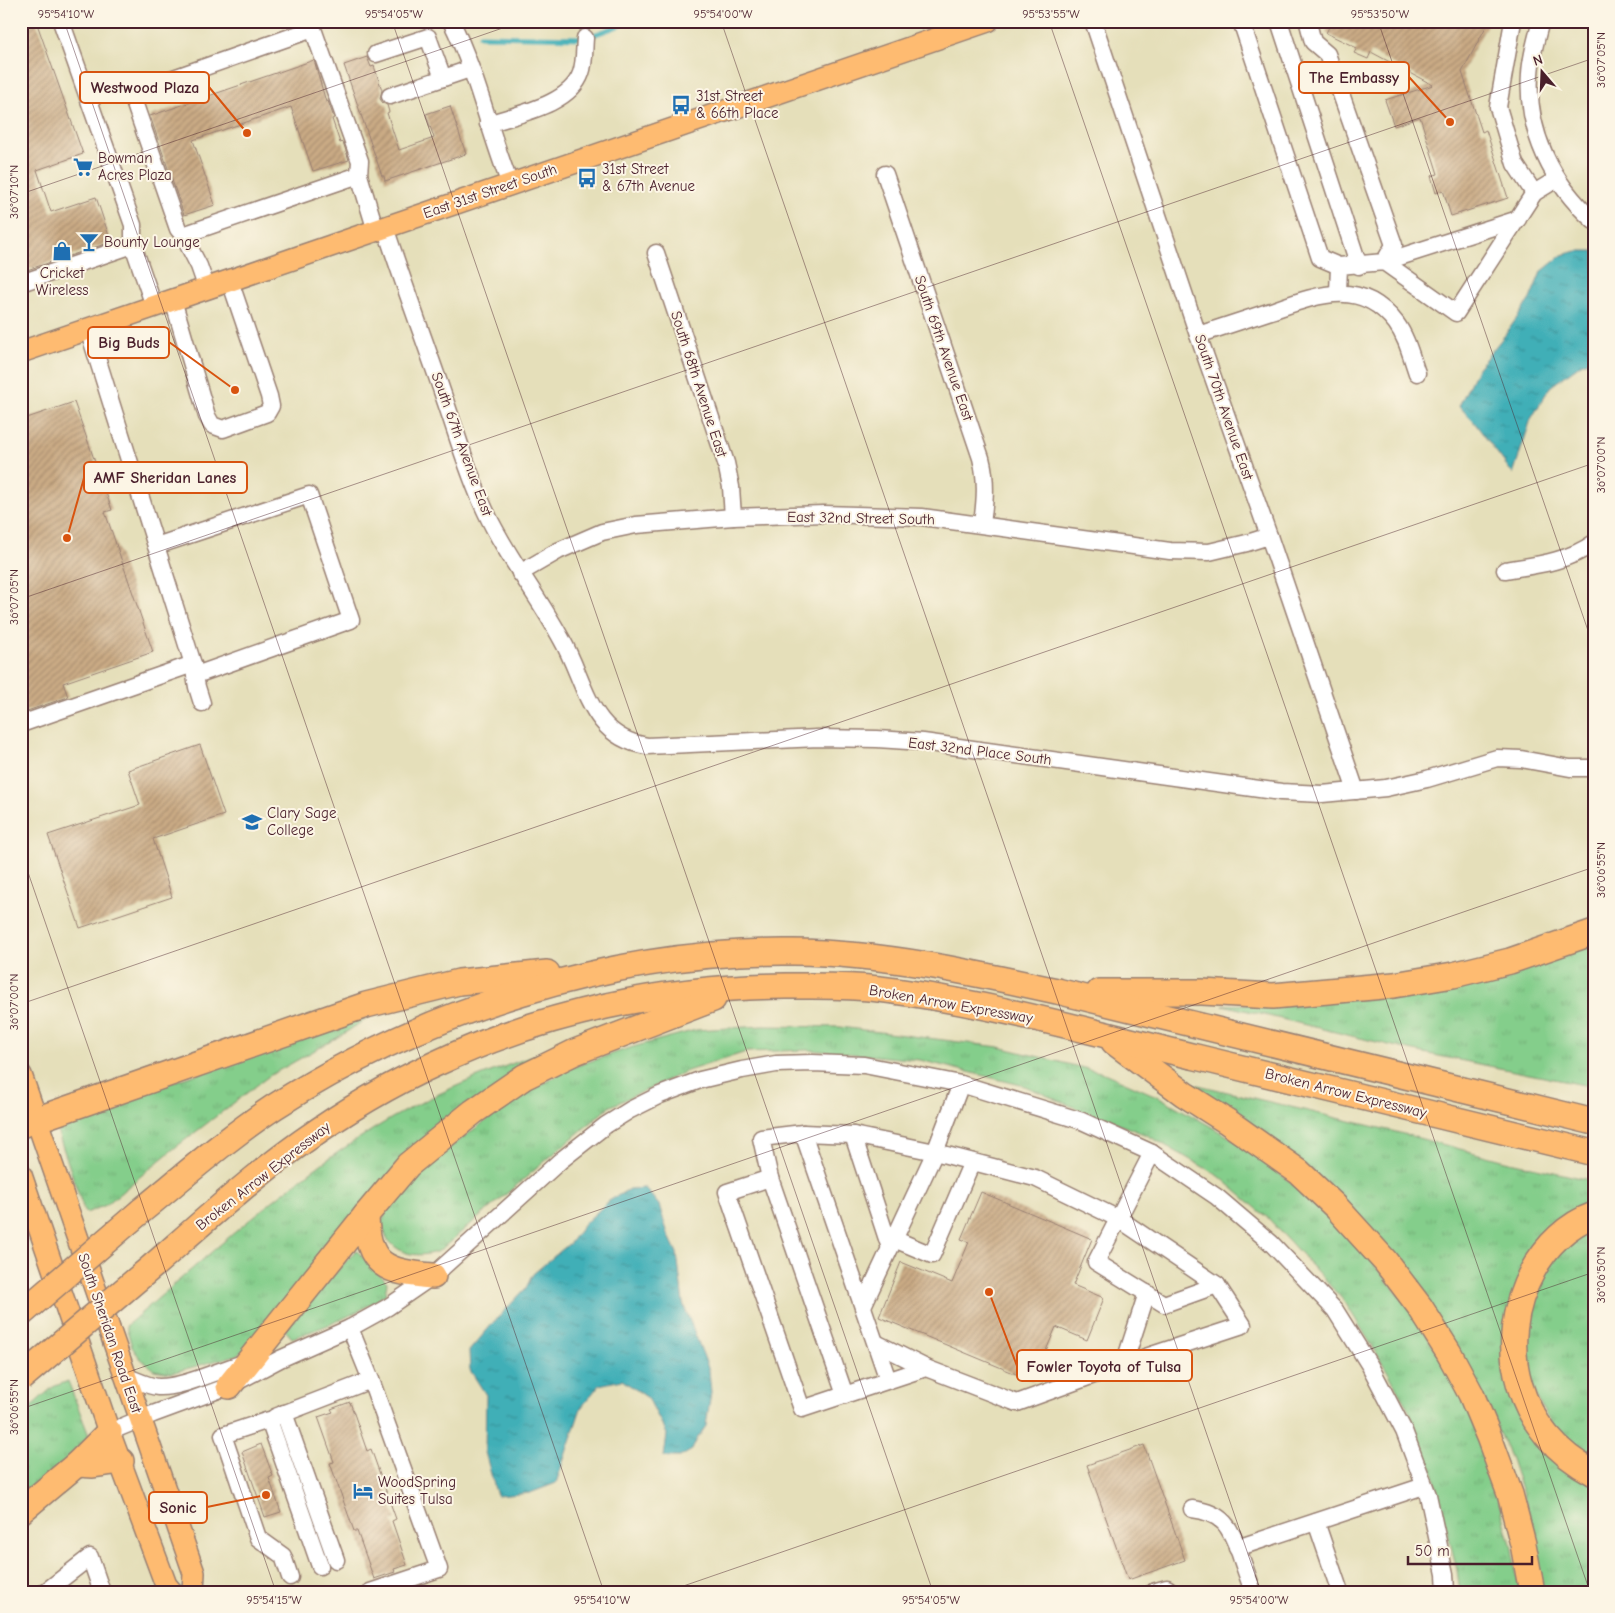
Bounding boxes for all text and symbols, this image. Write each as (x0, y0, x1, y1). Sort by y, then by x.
text: 95°54'10"W (38, 7, 95, 21)
text: 95°54'05"W (365, 7, 424, 21)
text: 95°54'00"W (694, 7, 753, 21)
text: 95°53'55"W (1022, 7, 1080, 21)
text: 95°53'50"W (1351, 7, 1410, 21)
text: 36°07'05"N (1594, 32, 1608, 88)
north arrow (1518, 48, 1568, 98)
text: N (1531, 51, 1545, 70)
callout: The Embassy (1299, 62, 1409, 93)
text: The Embassy (1309, 69, 1400, 87)
callout: Westwood Plaza (80, 72, 209, 103)
text: Westwood Plaza (91, 79, 199, 97)
place label: 31st Street & 66th Place (696, 87, 779, 122)
bus stop icon: 31st Street & 66th Place (670, 94, 692, 116)
place label: Bowman Acres Plaza (98, 149, 172, 184)
supermarket icon: Bowman Acres Plaza (72, 156, 94, 178)
street label: East 31st Street South (421, 160, 559, 222)
place label: 31st Street & 67th Avenue (602, 160, 695, 195)
text: 36°07'10"N (7, 165, 21, 219)
bus stop icon: 31st Street & 67th Avenue (576, 167, 598, 189)
bar icon: Bounty Lounge (78, 231, 100, 253)
place label: Bounty Lounge (104, 233, 200, 251)
shop icon: Cricket Wireless (51, 240, 73, 262)
place label: Cricket Wireless (36, 264, 88, 299)
street label: South 69th Avenue East (911, 273, 978, 424)
street label: South 68th Avenue East (667, 309, 731, 460)
callout: Big Buds (88, 327, 169, 358)
street label: South 70th Avenue East (1191, 332, 1258, 483)
text: Big Buds (98, 334, 160, 352)
street label: South 67th Avenue East (428, 370, 497, 519)
text: 36°07'00"N (1594, 437, 1608, 493)
callout: AMF Sheridan Lanes (84, 462, 247, 493)
text: AMF Sheridan Lanes (94, 469, 237, 487)
street label: East 32nd Street South (787, 508, 935, 528)
text: 36°07'05"N (7, 569, 21, 625)
street label: East 32nd Place South (907, 733, 1053, 769)
place label: Clary Sage College (267, 804, 337, 839)
school or university icon: Clary Sage College (241, 811, 263, 833)
text: 36°06'55"N (1594, 842, 1608, 898)
text: 36°07'00"N (7, 974, 21, 1030)
street label: Broken Arrow Expressway (868, 981, 1034, 1027)
street label: Broken Arrow Expressway (1263, 1064, 1429, 1122)
street label: Broken Arrow Expressway (192, 1118, 334, 1234)
text: 36°06'50"N (1594, 1247, 1608, 1303)
street label: South Sheridan Road East (74, 1251, 146, 1416)
callout: Fowler Toyota of Tulsa (1017, 1350, 1192, 1381)
text: Fowler Toyota of Tulsa (1027, 1358, 1181, 1376)
text: 36°06'55"N (7, 1379, 21, 1435)
place label: WoodSpring Suites Tulsa (378, 1473, 456, 1508)
hotel icon: WoodSpring Suites Tulsa (352, 1480, 374, 1502)
callout: Sonic (149, 1492, 207, 1523)
text: Sonic (159, 1499, 197, 1517)
scale bar (1408, 1533, 1531, 1565)
text: 50 m (1415, 1542, 1450, 1560)
text: 95°54'15"W (246, 1593, 302, 1607)
text: 95°54'10"W (574, 1593, 631, 1607)
text: 95°54'05"W (902, 1593, 961, 1607)
text: 95°54'00"W (1230, 1593, 1289, 1607)

